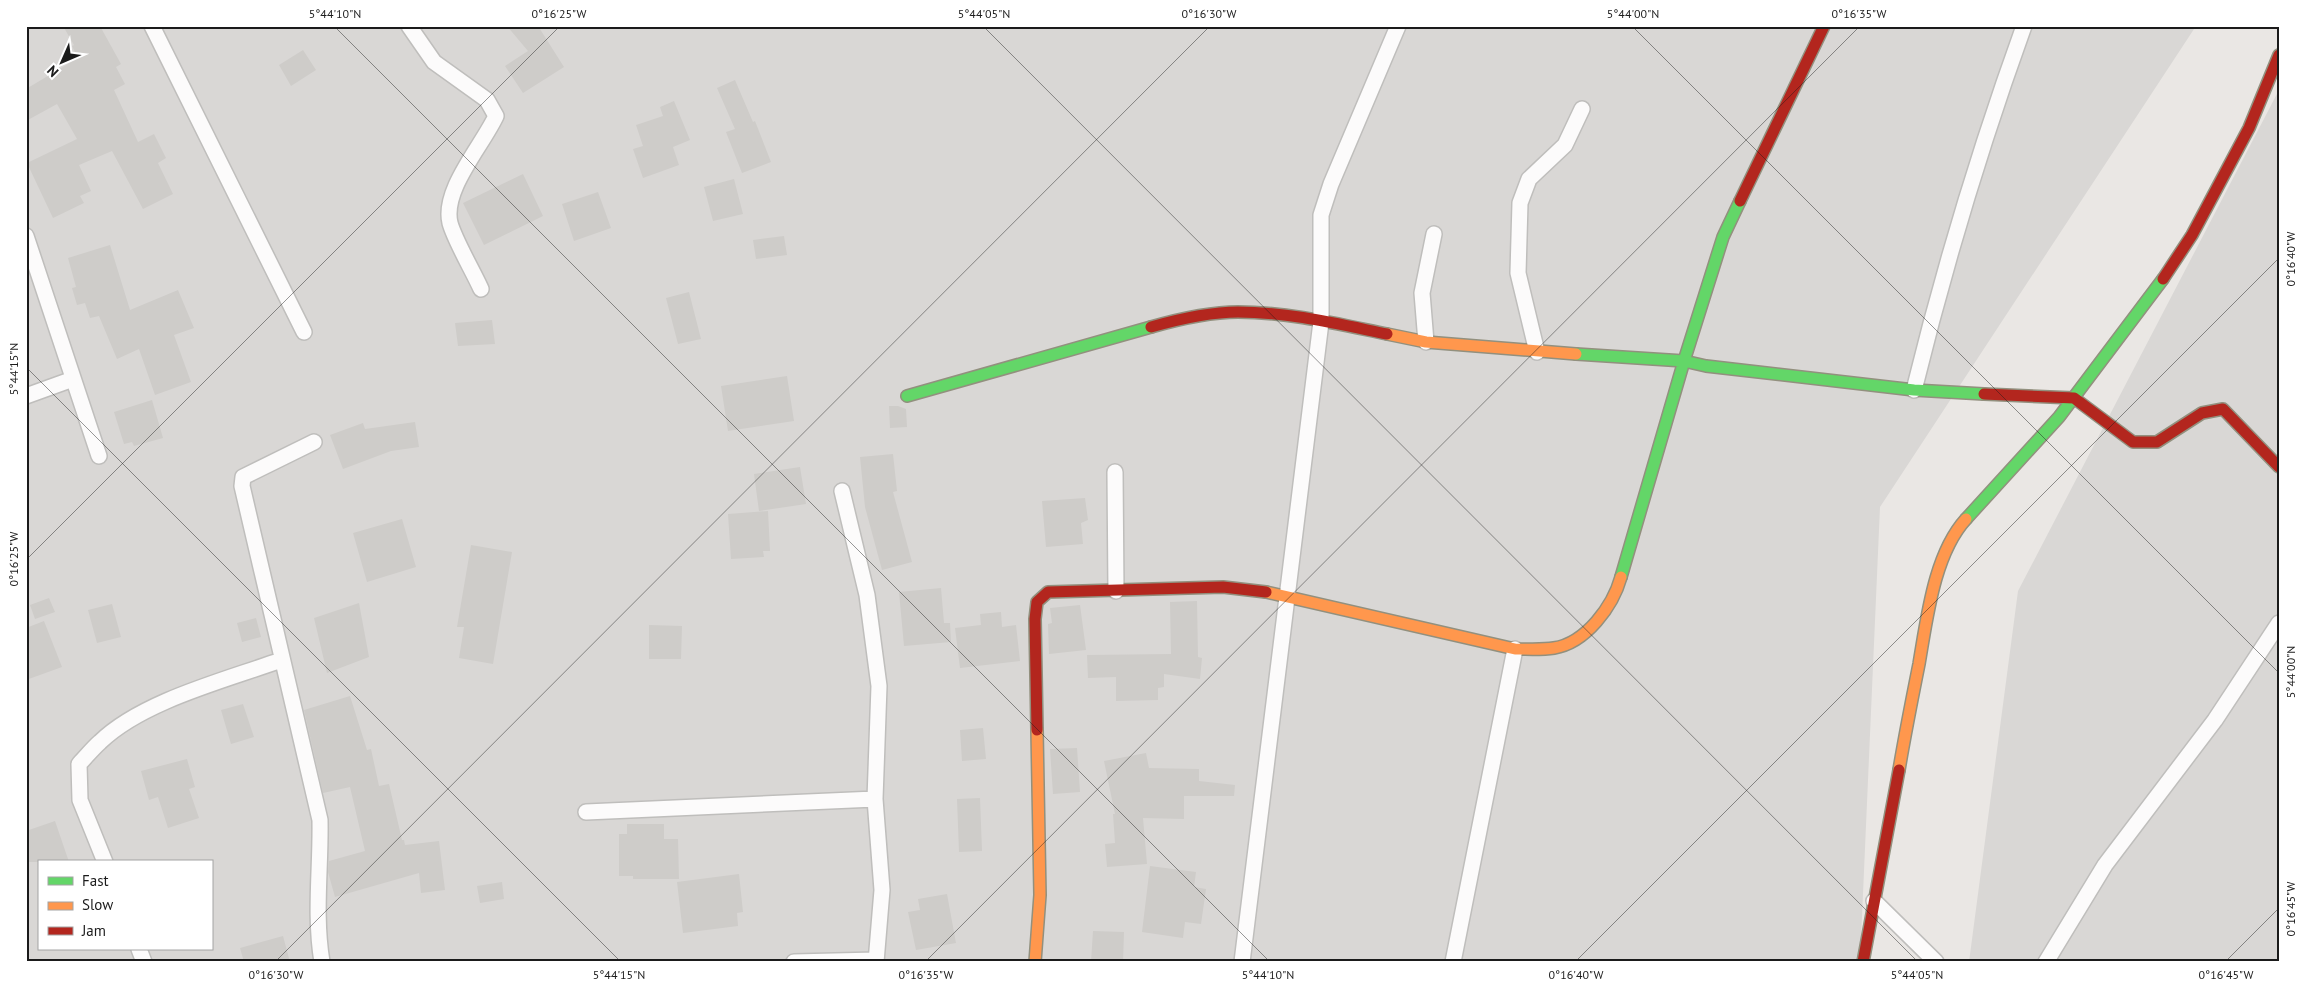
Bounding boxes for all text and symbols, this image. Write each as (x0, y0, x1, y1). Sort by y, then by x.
text: 5°44'10"N (309, 6, 361, 21)
text: 0°16'25"W (532, 6, 586, 21)
text: 5°44'05"N (958, 6, 1010, 21)
text: 0°16'30"W (1182, 6, 1236, 21)
text: 5°44'00"N (1607, 6, 1659, 21)
text: 0°16'35"W (1832, 6, 1886, 21)
north arrow (38, 38, 88, 88)
text: N (43, 62, 62, 81)
text: 0°16'40"W (2283, 232, 2298, 286)
text: 5°44'15"N (6, 343, 21, 395)
text: 0°16'25"W (6, 532, 21, 586)
text: 5°44'00"N (2283, 646, 2298, 698)
legend (38, 860, 212, 950)
text: Fast (82, 871, 109, 890)
text: 0°16'45"W (2283, 882, 2298, 936)
text: Slow (82, 895, 113, 914)
text: Jam (81, 921, 106, 940)
text: 0°16'30"W (249, 967, 303, 982)
text: 5°44'15"N (593, 967, 645, 982)
text: 0°16'35"W (899, 967, 953, 982)
text: 5°44'10"N (1242, 967, 1294, 982)
text: 0°16'40"W (1549, 967, 1603, 982)
text: 5°44'05"N (1891, 967, 1943, 982)
text: 0°16'45"W (2199, 967, 2253, 982)

